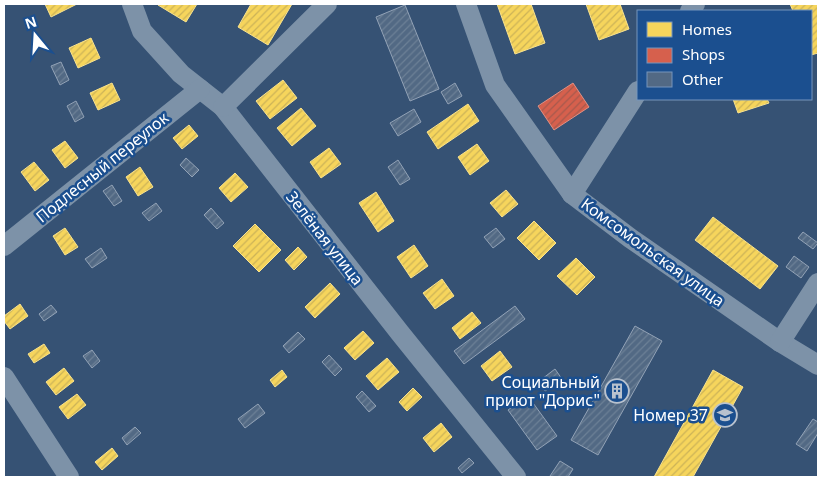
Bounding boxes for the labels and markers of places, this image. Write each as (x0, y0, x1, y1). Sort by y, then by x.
place label: Социальный приют "Дорис" (485, 371, 600, 411)
building icon: Социальный приют "Дорис" (604, 378, 630, 404)
school or university icon: Номер 37 (712, 402, 738, 428)
place label: Номер 37 (633, 404, 708, 426)

